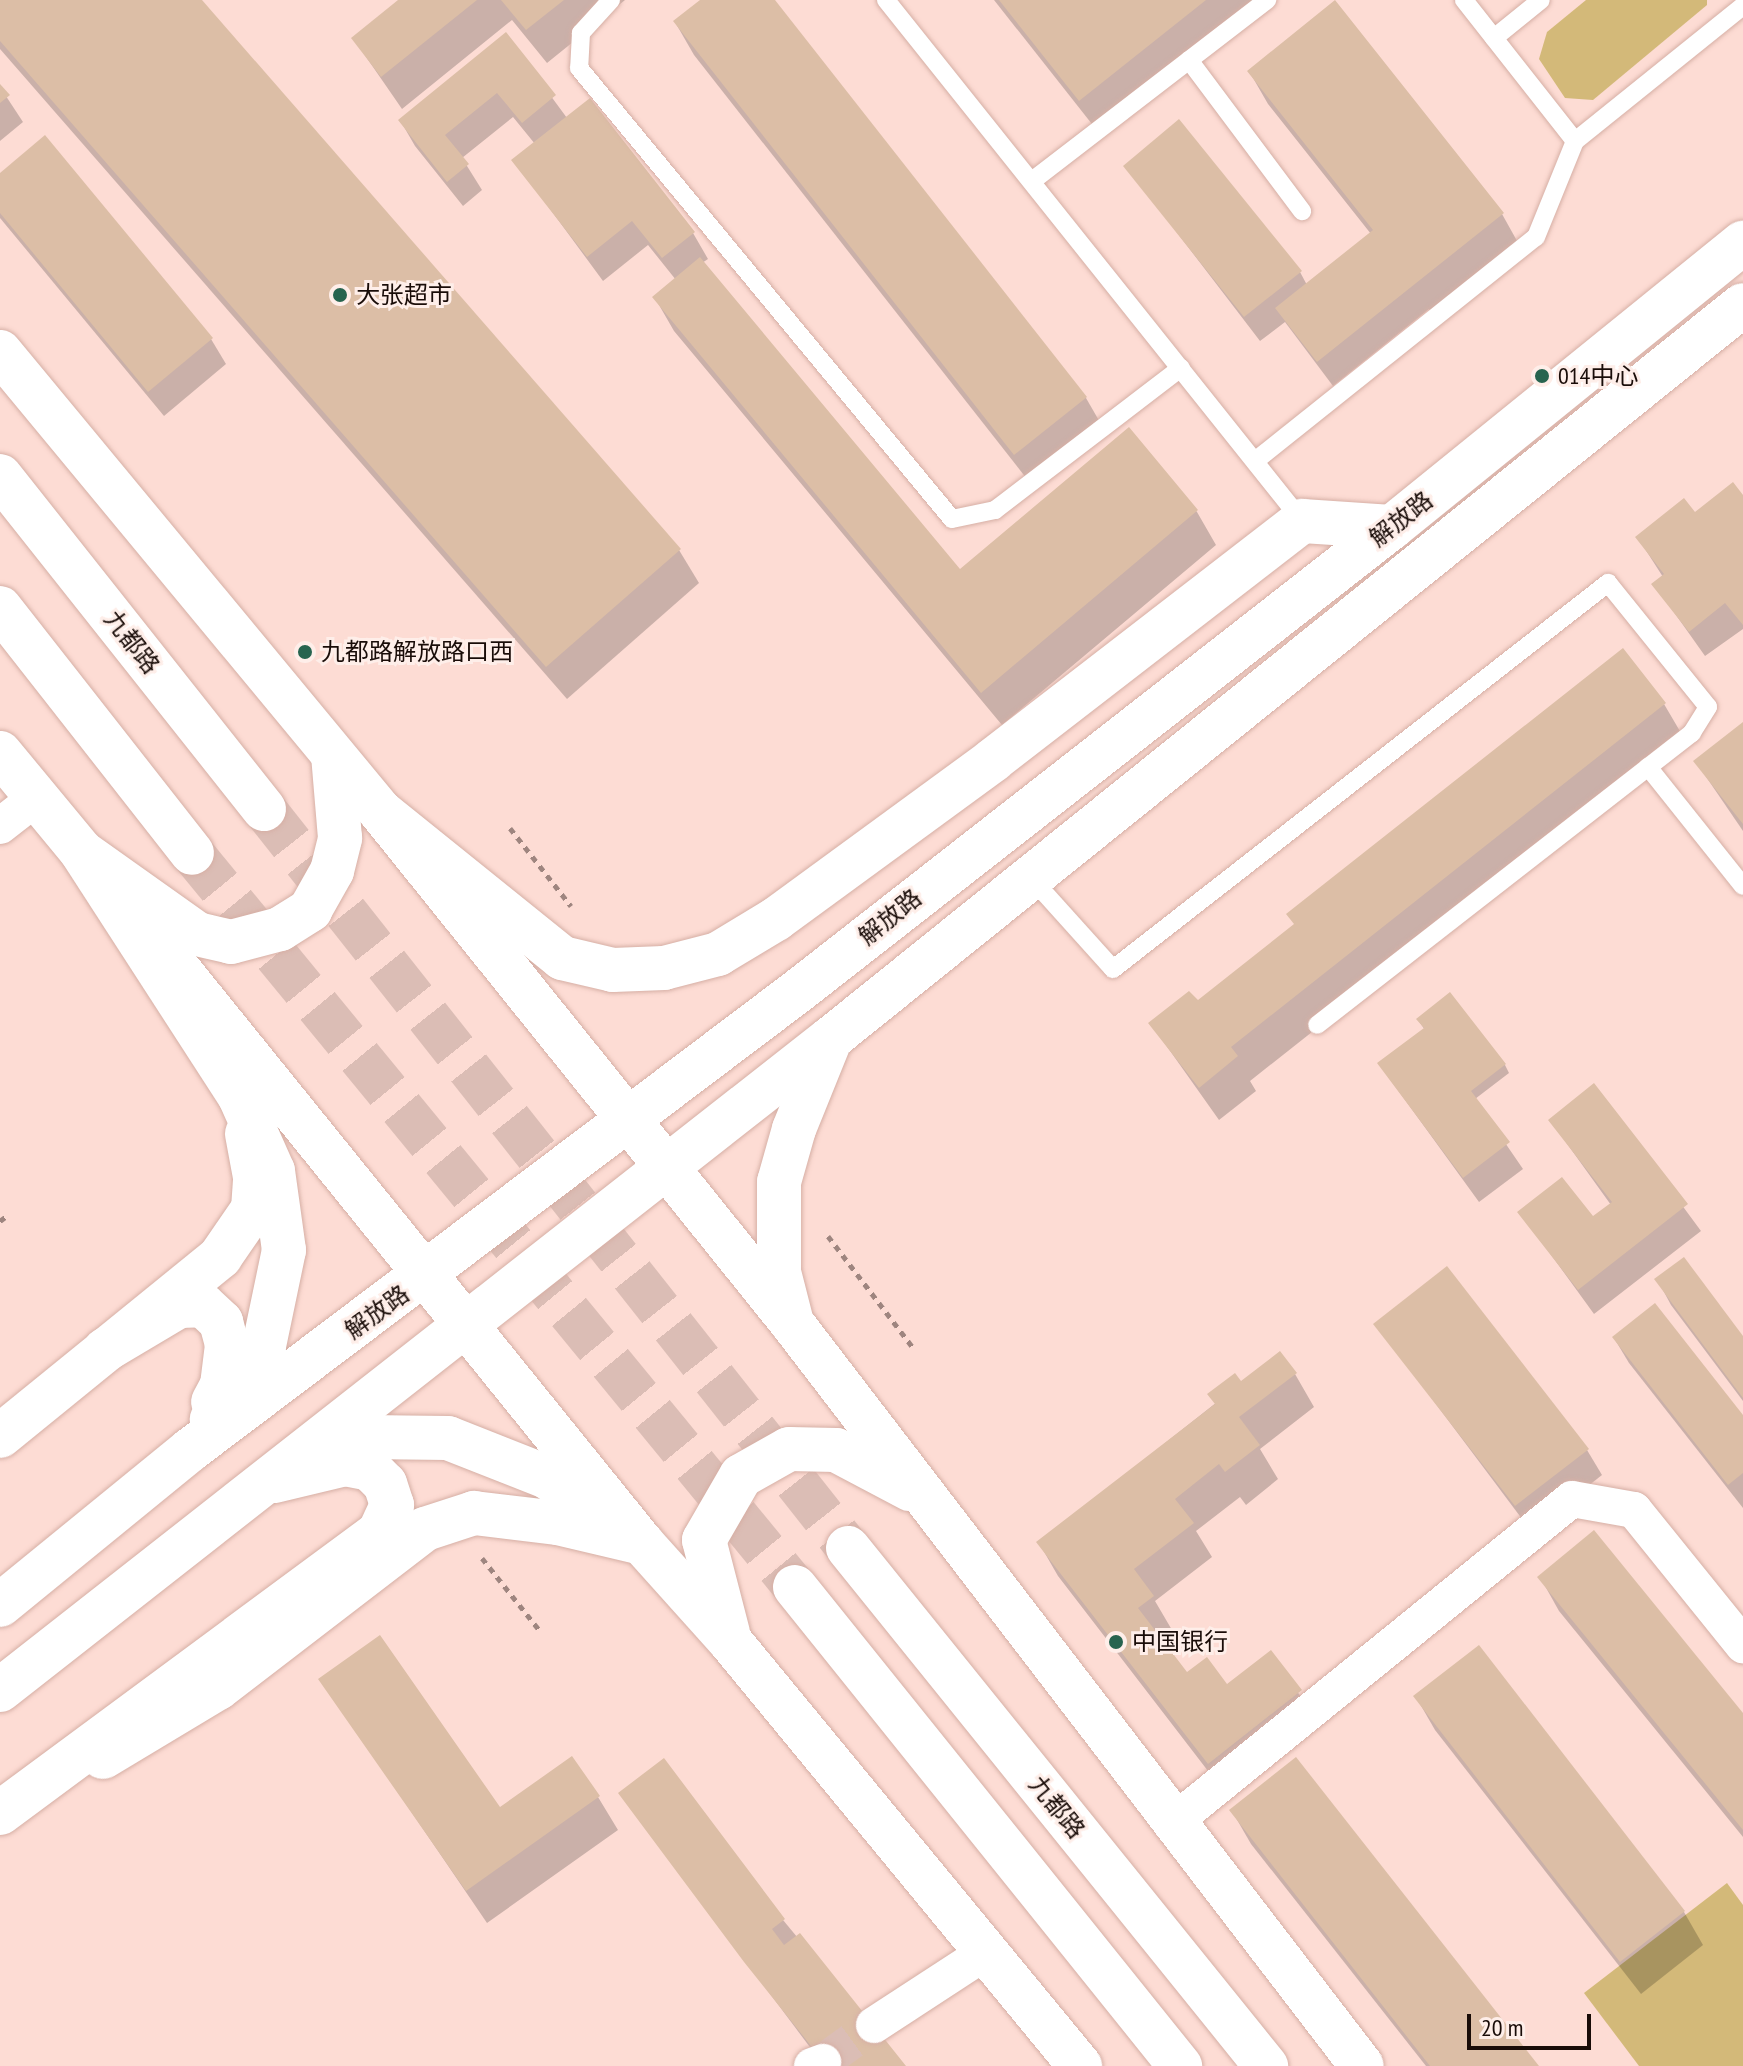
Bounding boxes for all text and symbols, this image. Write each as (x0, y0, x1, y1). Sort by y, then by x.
place label: 大张超市 (356, 281, 452, 309)
marker: 大张超市 (331, 286, 349, 304)
place label: 014中心 (1558, 362, 1638, 390)
marker: 014中心 (1533, 367, 1551, 385)
street label: 解放路 (1364, 485, 1438, 553)
street label: 九都路 (98, 605, 166, 679)
place label: 九都路解放路口西 (321, 638, 513, 666)
marker: 九都路解放路口西 (296, 643, 314, 661)
street label: 解放路 (853, 883, 927, 951)
street label: 解放路 (339, 1279, 415, 1345)
place label: 中国银行 (1132, 1628, 1228, 1656)
marker: 中国银行 (1107, 1633, 1125, 1651)
street label: 九都路 (1023, 1770, 1091, 1844)
scale bar (1471, 1998, 1595, 2048)
text: 20 m (1481, 2012, 1523, 2043)

